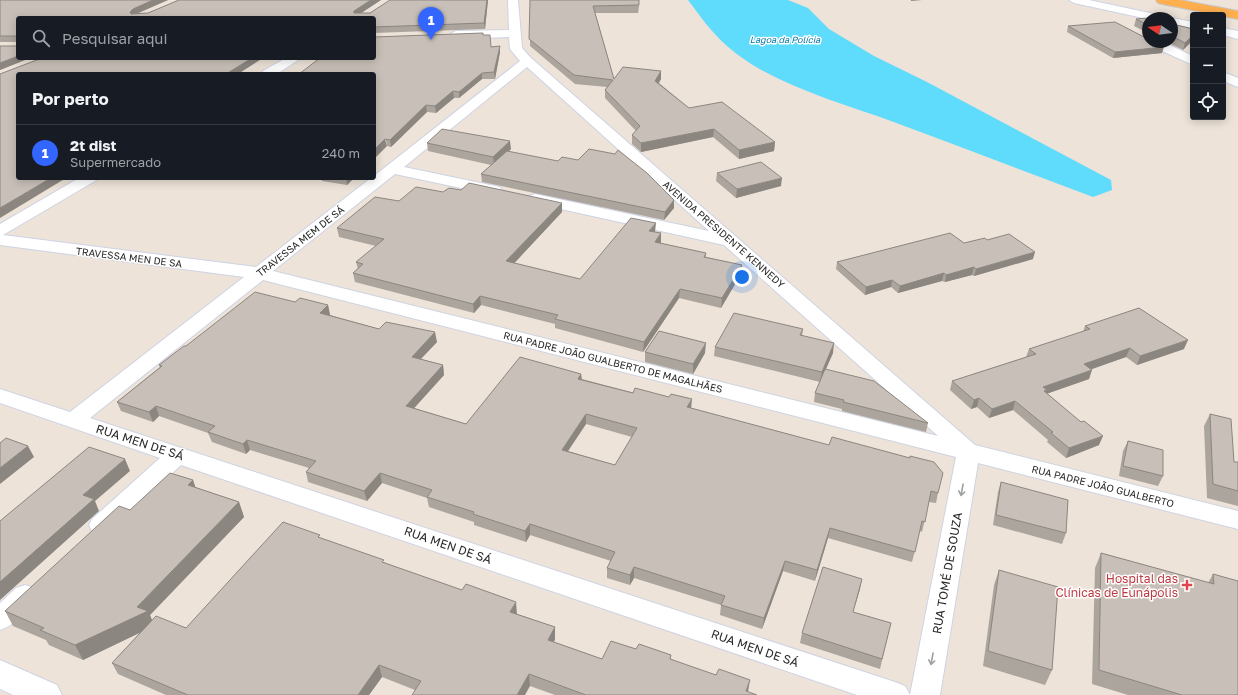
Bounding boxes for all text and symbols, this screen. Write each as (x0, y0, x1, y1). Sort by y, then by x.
pin: 1 (418, 7, 444, 40)
north arrow (1142, 12, 1178, 48)
map controls (1190, 12, 1226, 120)
button: + (1190, 12, 1226, 48)
search box (16, 16, 376, 60)
icon: search (30, 27, 52, 49)
text: Pesquisar aqui (62, 29, 167, 47)
water label: Lagoa da Polícia (750, 34, 821, 45)
button: − (1190, 48, 1226, 84)
button: locate (1190, 84, 1226, 120)
text: Por perto (32, 88, 109, 109)
text: 2t dist (70, 136, 117, 154)
text: 1 (42, 145, 48, 161)
text: 240 m (322, 145, 360, 161)
text: Supermercado (70, 154, 161, 170)
street label: AVENIDA PRESIDENTE KENNEDY (661, 178, 788, 290)
street label: TRAVESSA MEM DE SÁ (254, 203, 346, 279)
street label: TRAVESSA MEN DE SA (75, 245, 183, 270)
your location (732, 267, 752, 287)
street label: RUA PADRE JOÃO GUALBERTO DE MAGALHÃES (502, 329, 724, 395)
street label: RUA MEN DE SÁ (94, 421, 186, 463)
street label: RUA PADRE JOÃO GUALBERTO (1031, 462, 1175, 510)
one-way arrow (958, 483, 966, 496)
street label: RUA TOMÉ DE SOUZA (929, 511, 965, 635)
street label: RUA MEN DE SÁ (402, 523, 494, 567)
place label: Hospital das Clínicas de Eunápolis (1055, 571, 1178, 600)
marker: Hospital das Clínicas de Eunápolis (1181, 579, 1193, 591)
street label: RUA MEN DE SÁ (709, 626, 801, 670)
one-way arrow (928, 652, 936, 665)

